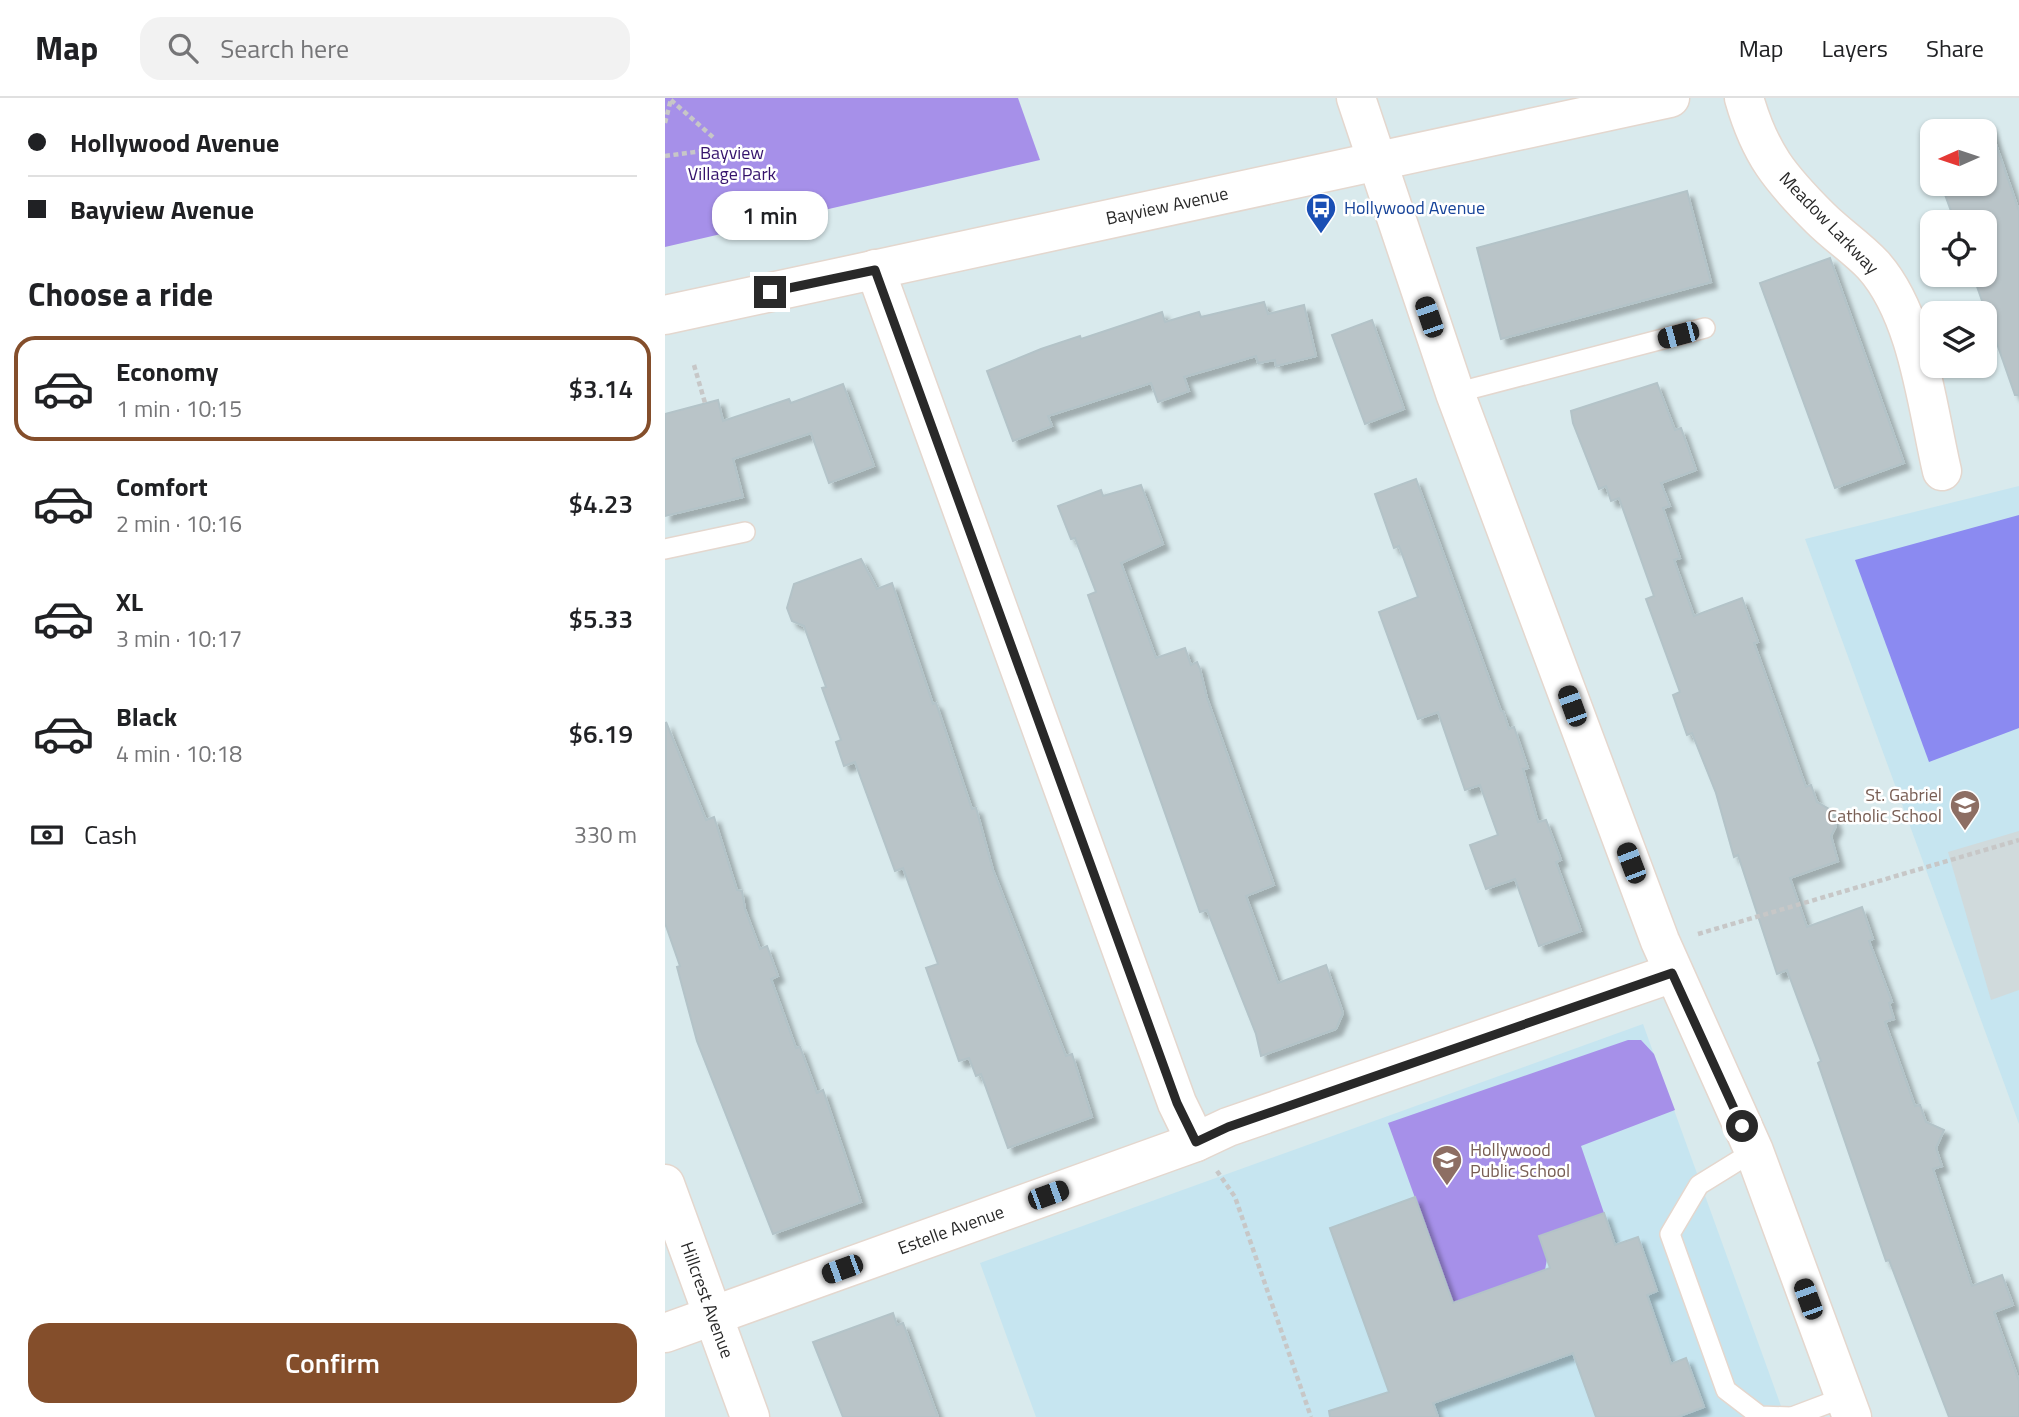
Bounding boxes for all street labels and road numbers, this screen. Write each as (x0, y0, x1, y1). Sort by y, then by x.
street label: Meadow Larkway (1773, 165, 1886, 280)
street label: Bayview Avenue (1103, 179, 1230, 232)
street label: Estelle Avenue (894, 1198, 1008, 1261)
street label: Hillcrest Avenue (674, 1238, 741, 1362)

